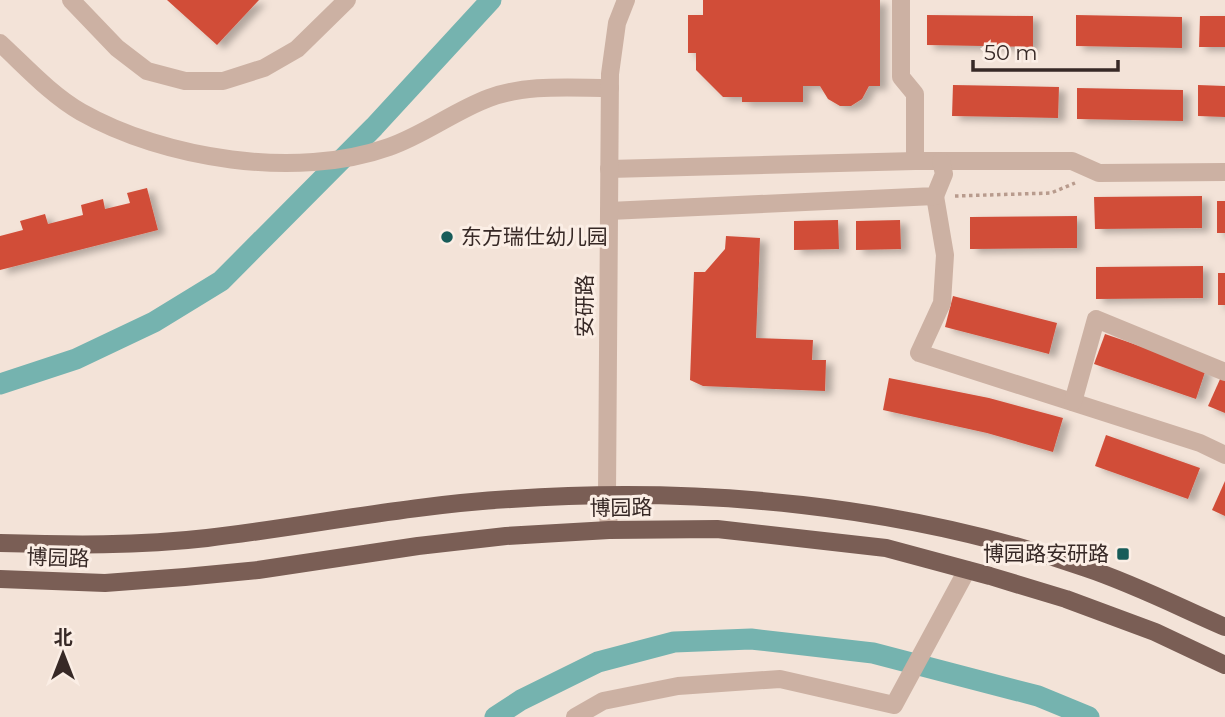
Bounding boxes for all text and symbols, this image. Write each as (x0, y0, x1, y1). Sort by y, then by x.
scale bar (973, 28, 1118, 72)
text: 50 m (984, 40, 1038, 65)
place label: 东方瑞仕幼儿园 (461, 224, 608, 249)
marker: 东方瑞仕幼儿园 (439, 229, 455, 245)
street label: 安研路 (572, 275, 597, 338)
street label: 博园路 (589, 494, 653, 521)
place label: 博园路安研路 (983, 541, 1109, 566)
street label: 博园路 (26, 544, 90, 571)
marker: 博园路安研路 (1115, 546, 1131, 562)
north arrow (28, 619, 98, 689)
text: 北 (53, 626, 73, 649)

